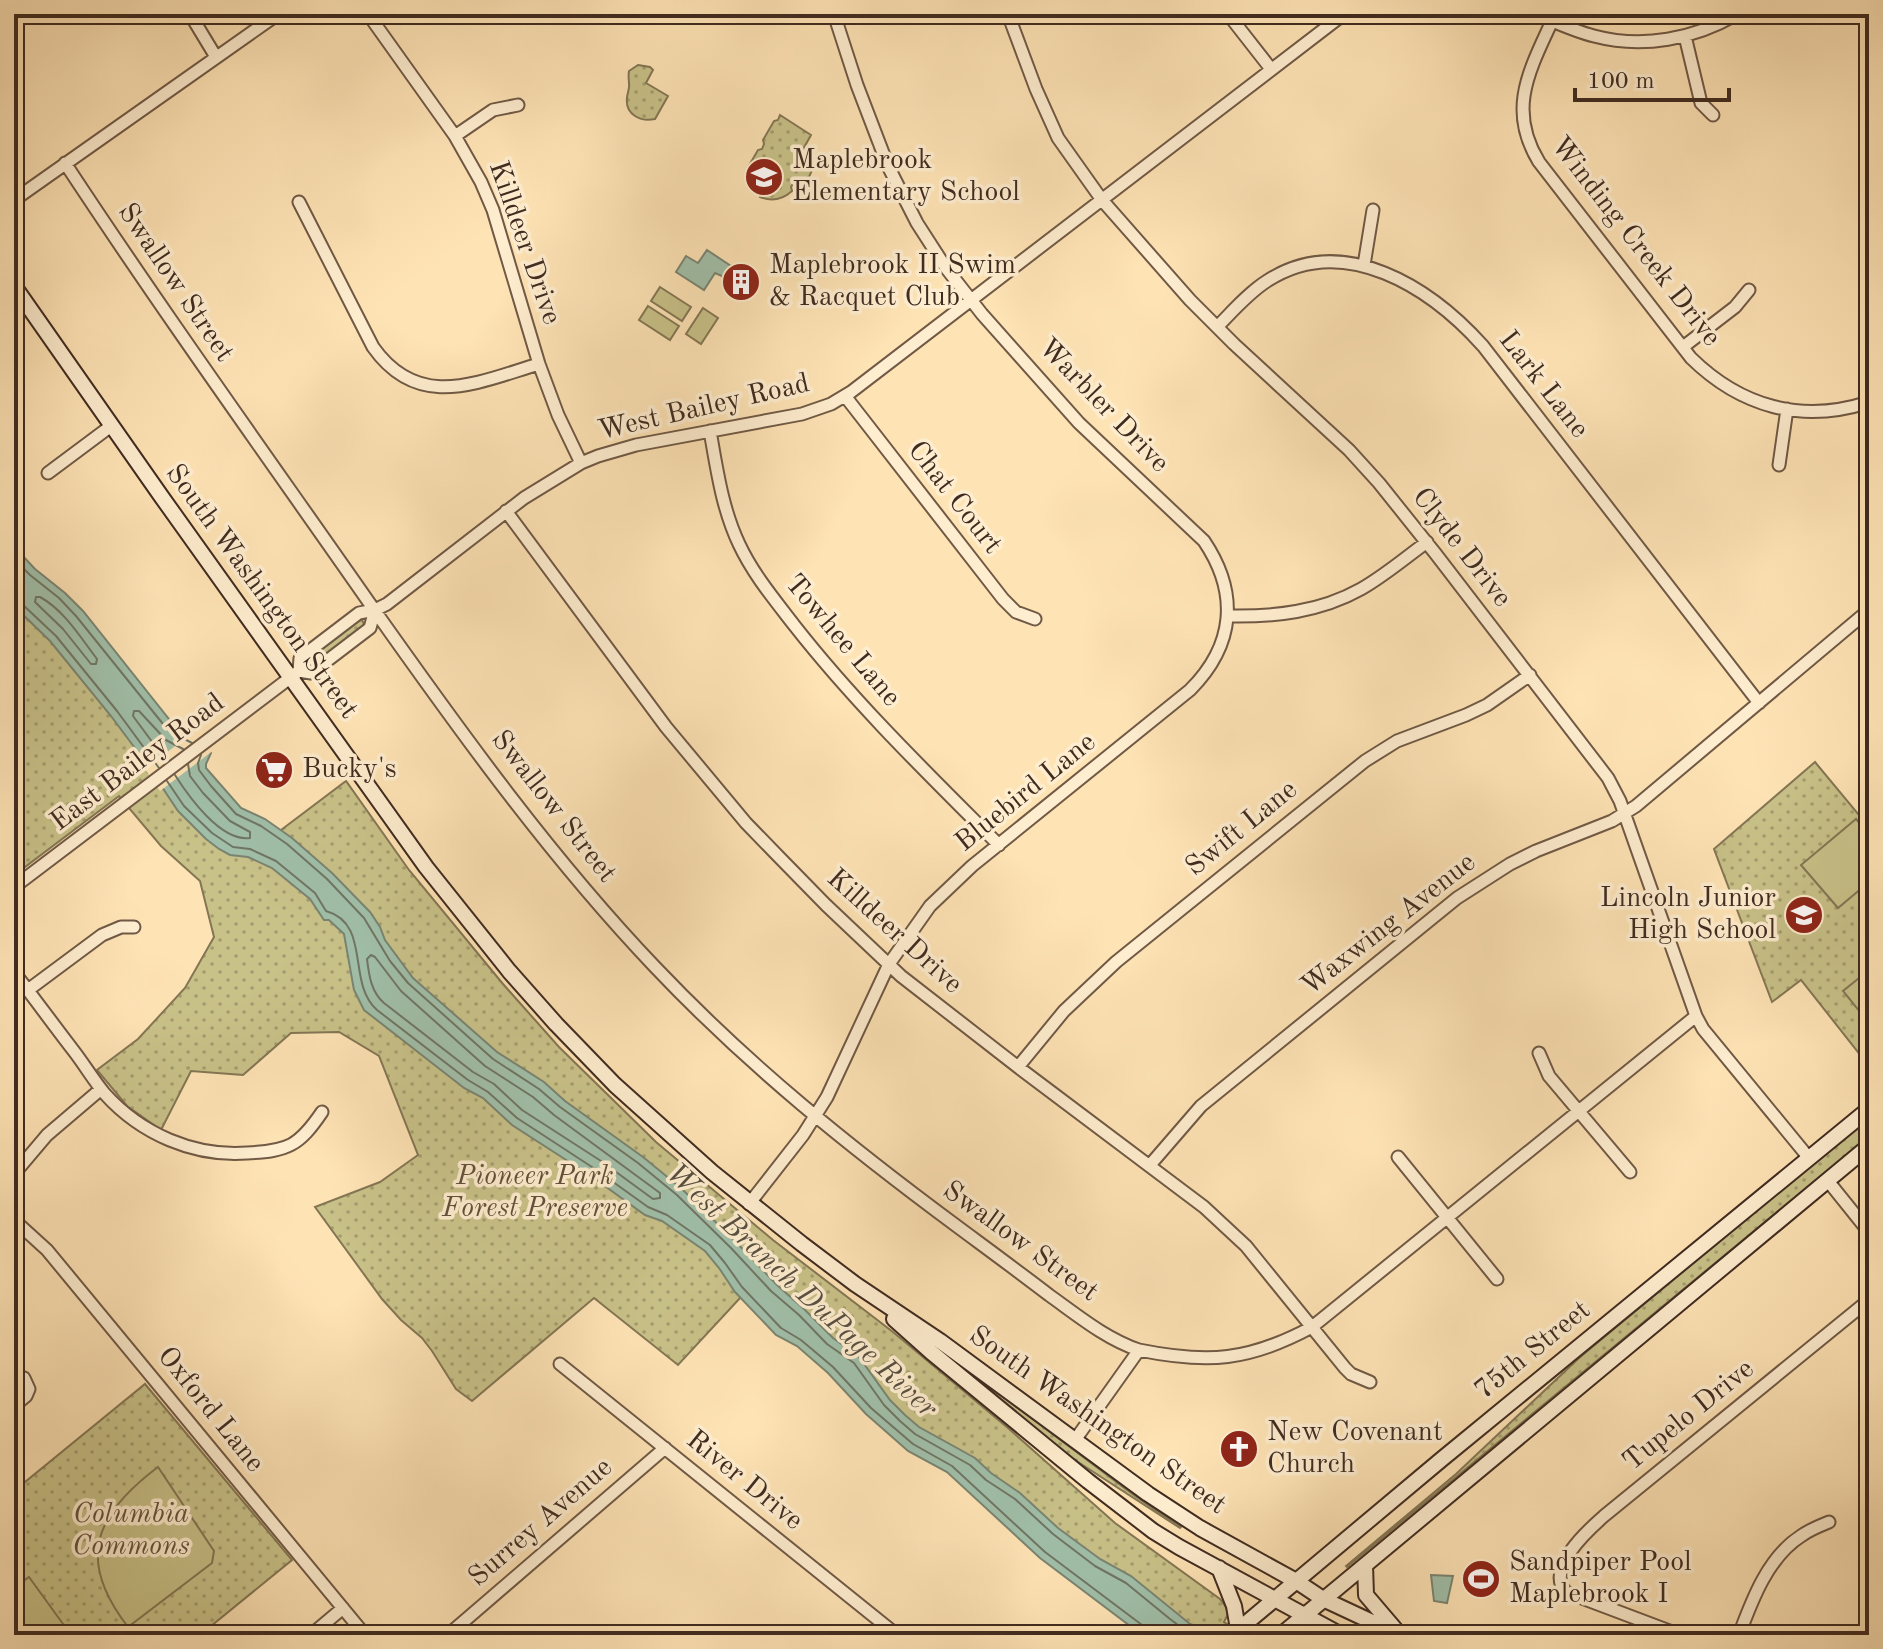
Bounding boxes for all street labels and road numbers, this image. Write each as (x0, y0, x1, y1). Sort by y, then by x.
street label: Winding Creek Drive (1545, 132, 1725, 352)
street label: Killdeer Drive (483, 158, 565, 328)
street label: Swallow Street (112, 199, 238, 367)
street label: Lark Lane (1493, 326, 1593, 444)
street label: Warbler Drive (1032, 334, 1174, 478)
street label: West Bailey Road (596, 370, 812, 446)
street label: Chat Court (902, 436, 1006, 560)
street label: South Washington Street (160, 460, 362, 724)
street label: Clyde Drive (1406, 483, 1516, 613)
street label: Towhee Lane (779, 570, 905, 712)
street label: East Bailey Road (46, 689, 230, 837)
street label: Swallow Street (485, 726, 621, 888)
street label: Bluebird Lane (951, 728, 1101, 858)
street label: Swift Lane (1181, 776, 1303, 882)
street label: Waxwing Avenue (1297, 849, 1481, 1001)
street label: Killdeer Drive (821, 864, 967, 1000)
street label: Swallow Street (937, 1176, 1103, 1308)
street label: 75th Street (1470, 1296, 1596, 1406)
street label: South Washington Street (963, 1322, 1231, 1520)
street label: Oxford Lane (151, 1342, 269, 1478)
street label: Tupelo Drive (1618, 1355, 1760, 1477)
street label: River Drive (681, 1426, 807, 1536)
street label: Surrey Avenue (464, 1453, 618, 1593)

